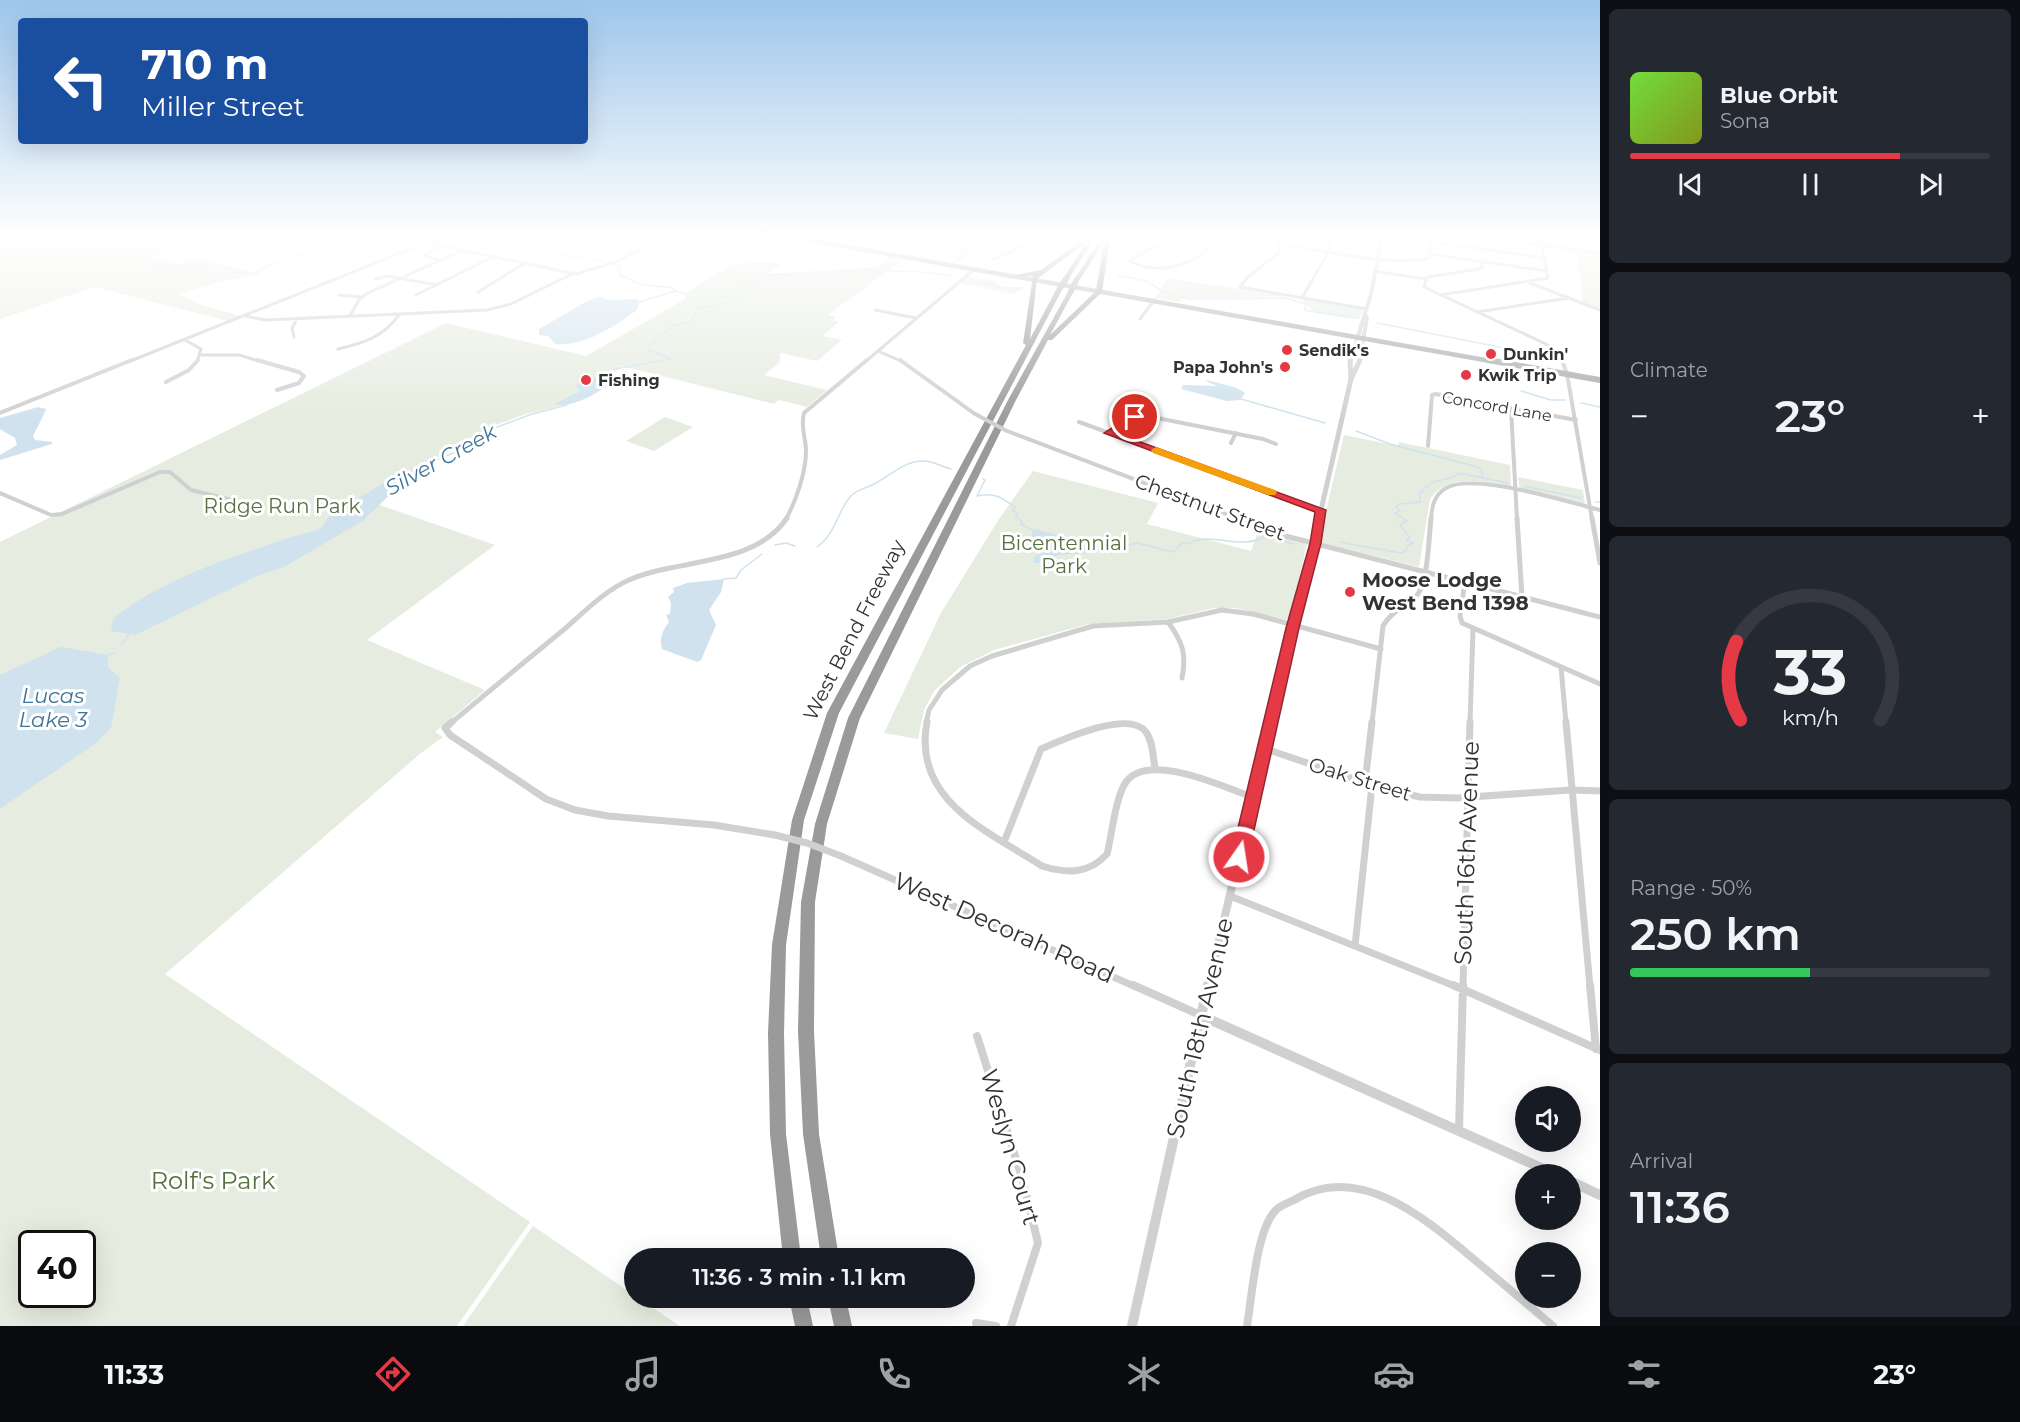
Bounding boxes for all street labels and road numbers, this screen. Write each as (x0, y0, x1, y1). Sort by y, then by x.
street label: Concord Lane (1440, 387, 1553, 426)
street label: Chestnut Street (1131, 469, 1289, 545)
street label: West Bend Freeway (798, 536, 910, 724)
street label: South 16th Avenue (1448, 740, 1485, 966)
street label: Oak Street (1306, 752, 1414, 806)
street label: West Decorah Road (889, 866, 1119, 989)
street label: South 18th Avenue (1160, 915, 1239, 1141)
street label: Weslyn Court (974, 1066, 1047, 1228)

